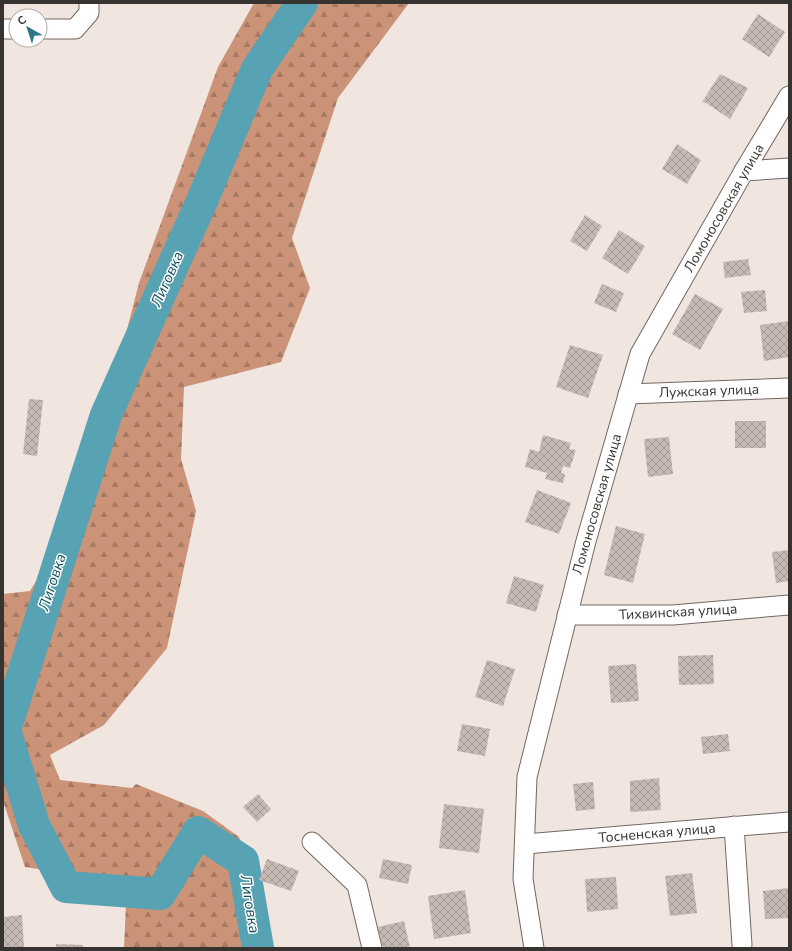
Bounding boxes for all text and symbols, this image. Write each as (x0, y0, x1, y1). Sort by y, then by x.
north arrow (8, 8, 48, 48)
text: С (14, 12, 30, 29)
street label: Ломоносовская улица (679, 140, 769, 276)
water label: Лиговка (145, 248, 188, 311)
street label: Лужская улица (658, 380, 760, 402)
street label: Ломоносовская улица (568, 431, 626, 577)
water label: Лиговка (33, 551, 71, 614)
street label: Тихвинская улица (618, 599, 738, 625)
street label: Тосненская улица (598, 818, 716, 848)
water label: Лиговка (235, 872, 264, 935)

